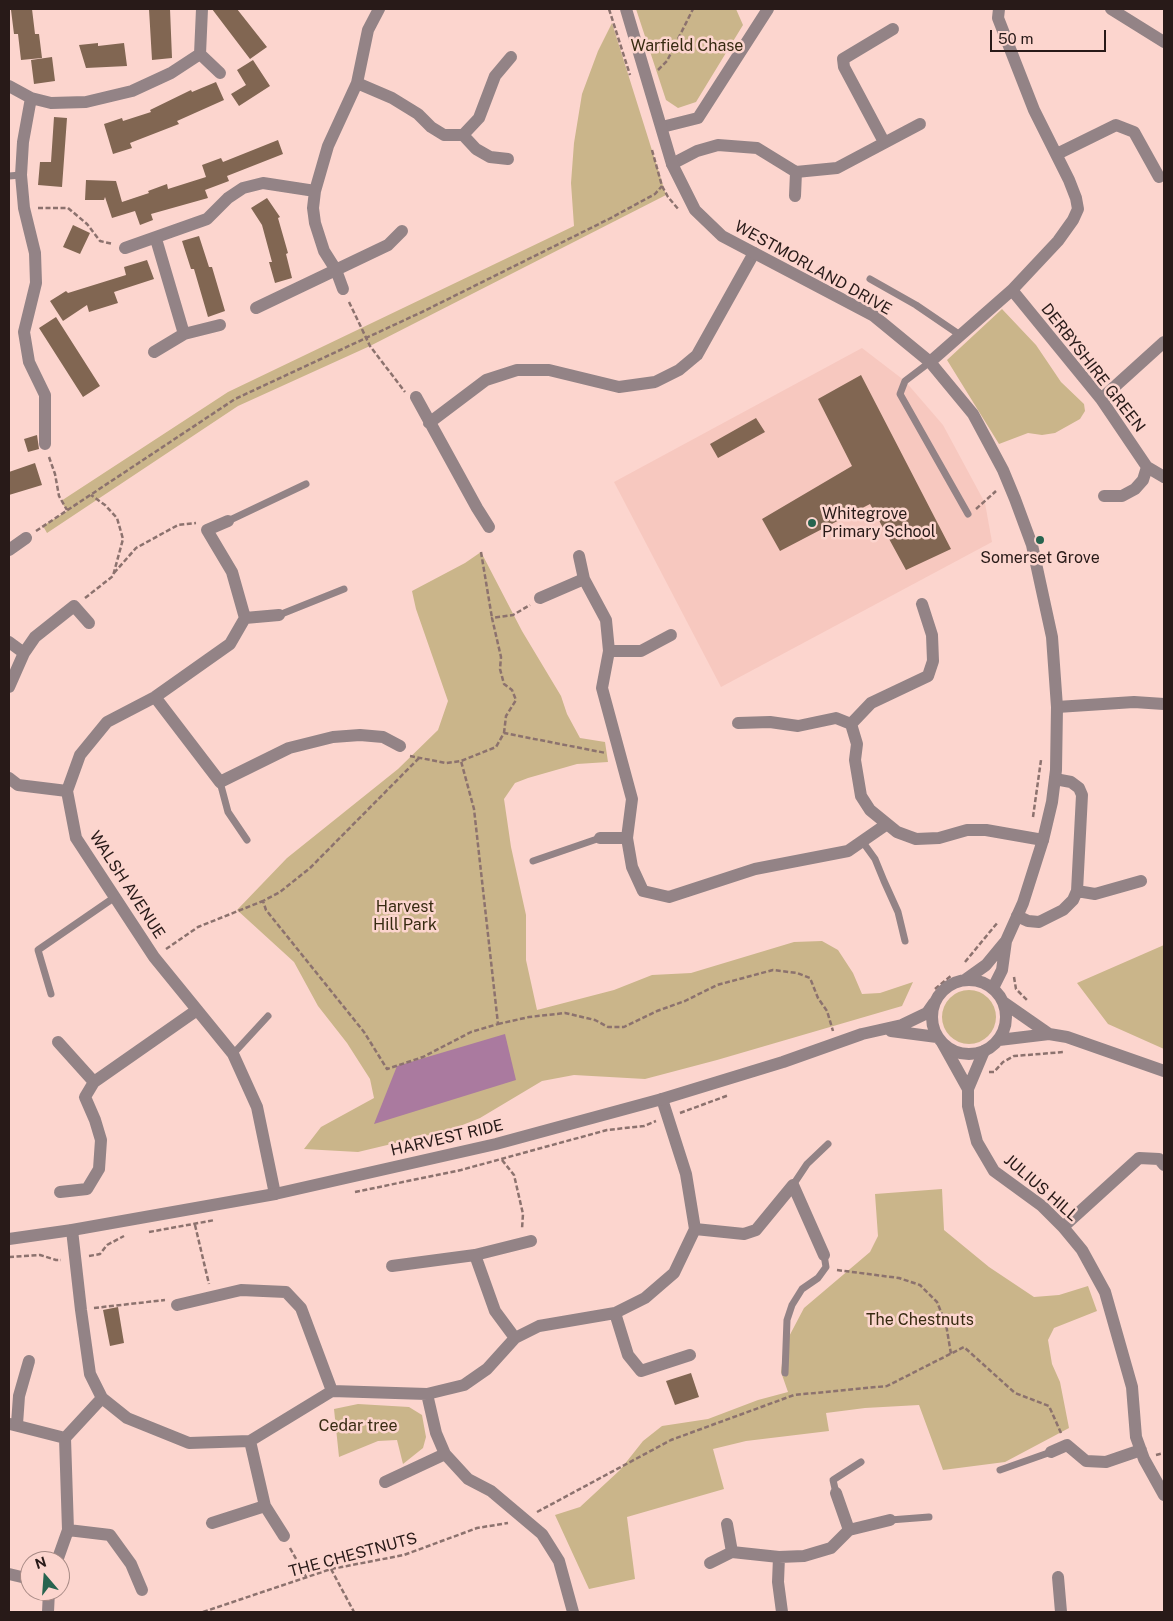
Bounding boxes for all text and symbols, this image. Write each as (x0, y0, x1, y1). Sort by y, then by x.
scale bar (993, 20, 1109, 52)
text: 50 m (998, 30, 1033, 47)
park label: Warfield Chase (631, 36, 743, 56)
street label: WESTMORLAND DRIVE (731, 217, 895, 319)
street label: DERBYSHIRE GREEN (1037, 300, 1149, 436)
place label: Whitegrove Primary School (822, 504, 936, 542)
marker: Whitegrove Primary School (806, 517, 818, 529)
marker: Somerset Grove (1034, 534, 1046, 546)
place label: Somerset Grove (980, 548, 1100, 568)
street label: WALSH AVENUE (85, 828, 169, 942)
park label: Harvest Hill Park (373, 897, 437, 935)
street label: HARVEST RIDE (389, 1116, 505, 1160)
street label: JULIUS HILL (1000, 1151, 1082, 1225)
park label: The Chestnuts (866, 1310, 974, 1330)
park label: Cedar tree (318, 1416, 398, 1436)
street label: THE CHESTNUTS (287, 1529, 419, 1581)
north arrow (20, 1551, 70, 1601)
text: N (33, 1553, 48, 1572)

